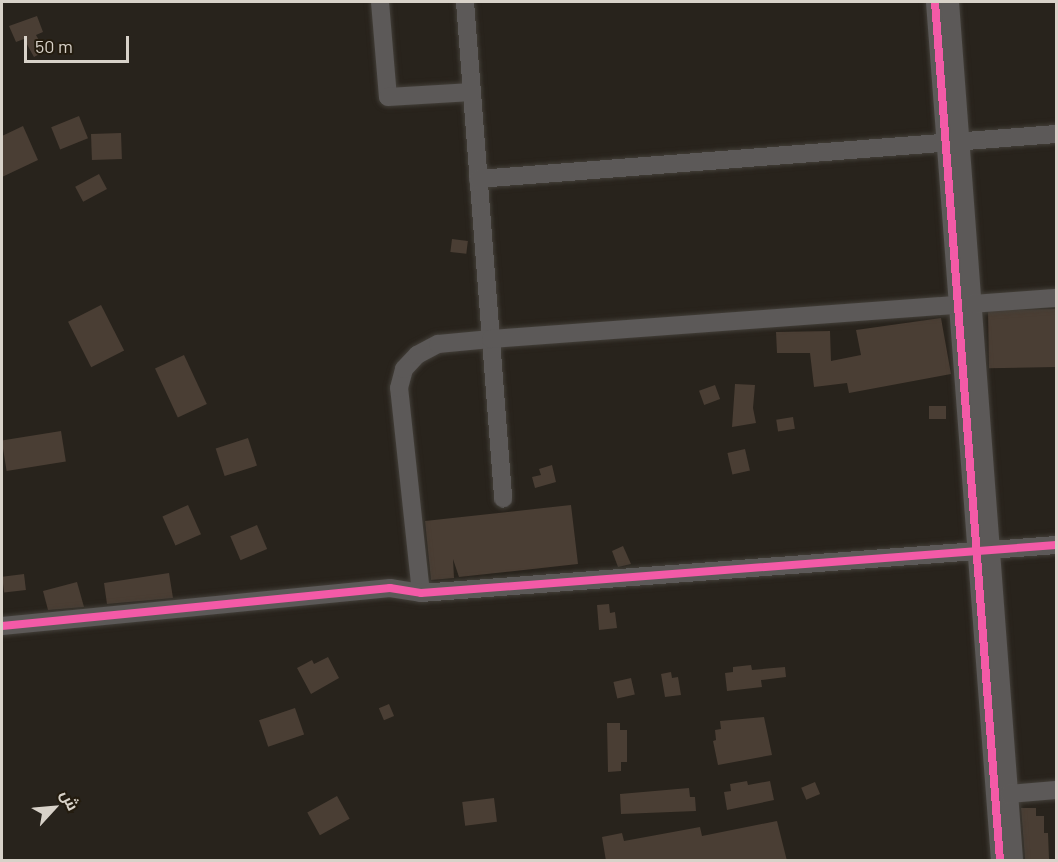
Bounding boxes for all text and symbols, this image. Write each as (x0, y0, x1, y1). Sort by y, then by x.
scale bar (27, 24, 132, 62)
text: 50 m (35, 35, 73, 57)
north arrow (24, 778, 84, 838)
text: ش (58, 786, 84, 813)

